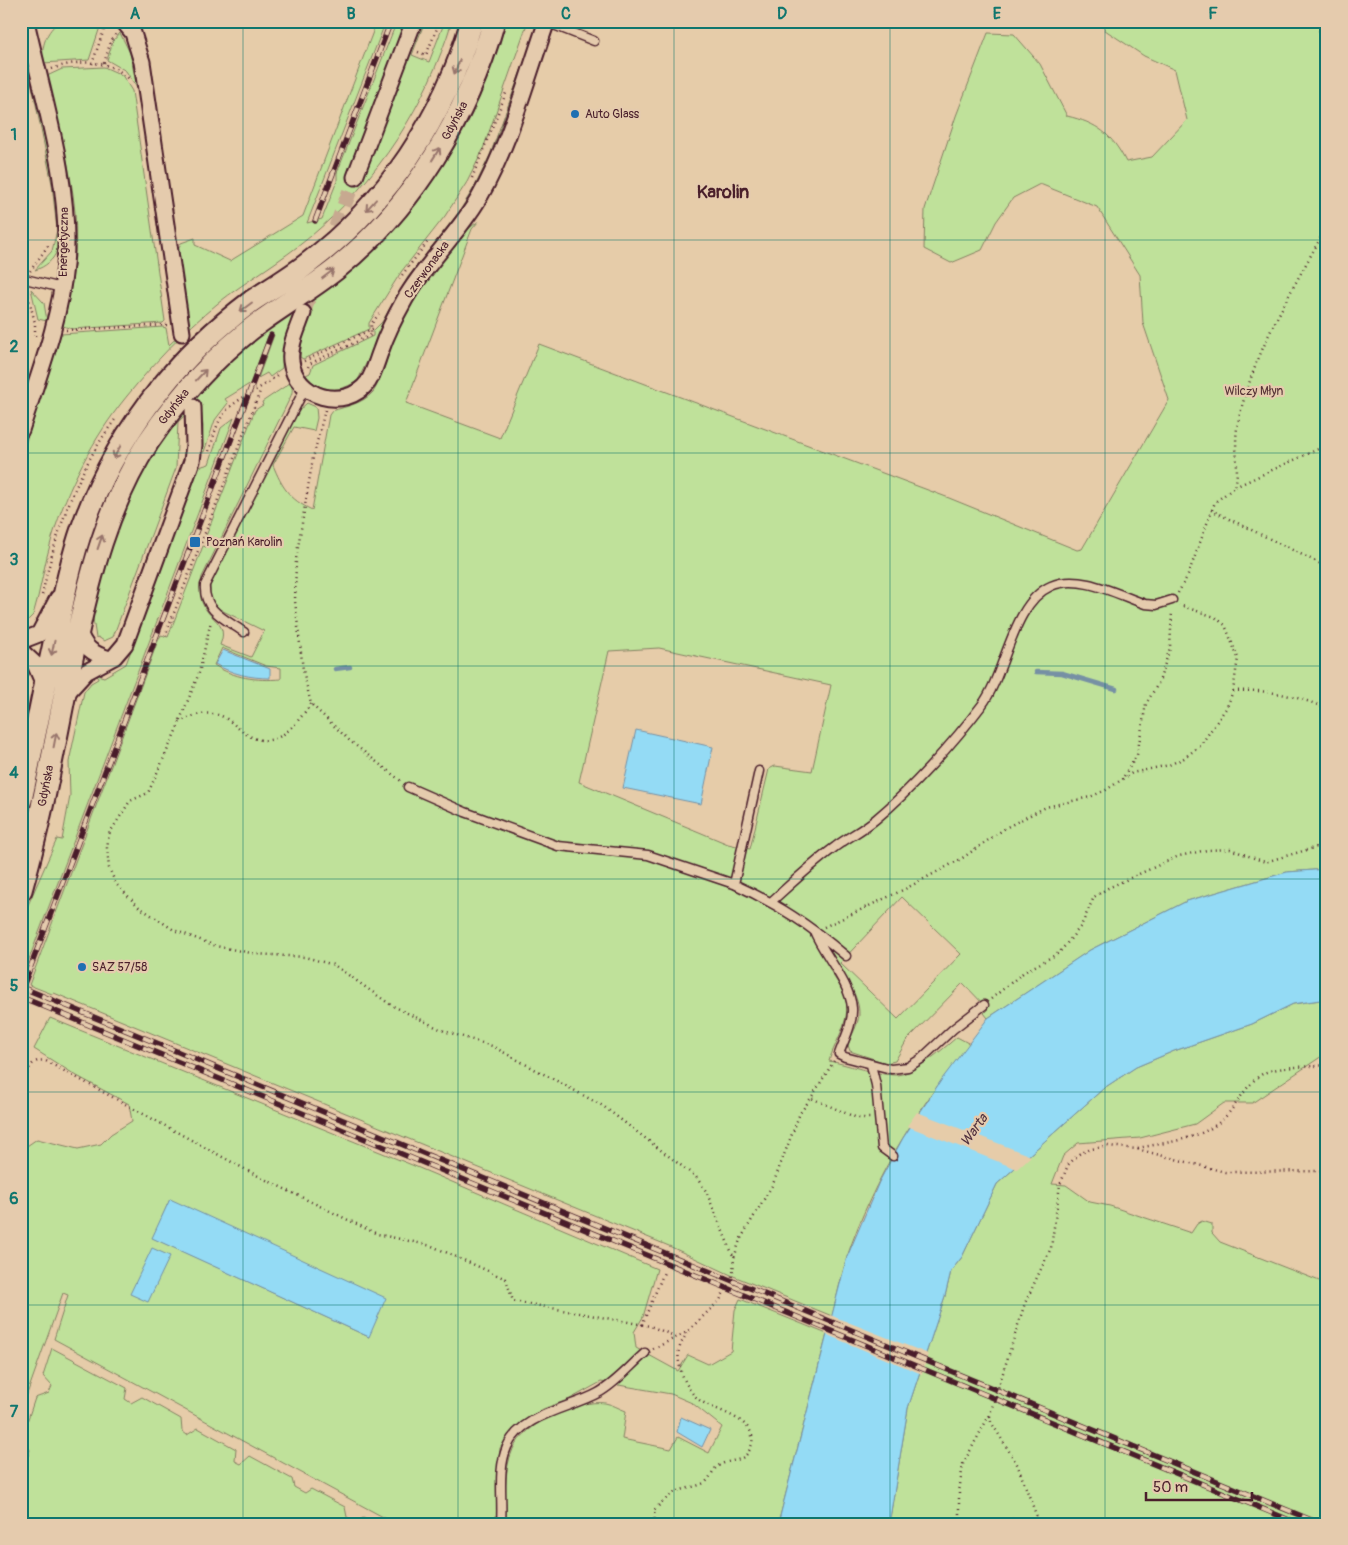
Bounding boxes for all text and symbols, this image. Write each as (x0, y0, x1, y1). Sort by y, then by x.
text: A (130, 4, 141, 24)
text: B (346, 4, 356, 24)
text: C (561, 4, 571, 24)
text: D (777, 4, 787, 24)
text: E (993, 4, 1002, 24)
text: F (1208, 4, 1218, 24)
one-way arrow (451, 60, 460, 75)
street label: Gdyńska (439, 99, 472, 143)
place label: Auto Glass (585, 107, 640, 122)
marker: Auto Glass (569, 108, 581, 120)
text: 1 (11, 125, 17, 145)
one-way arrow (431, 147, 442, 161)
district label: Karolin (697, 181, 749, 204)
one-way arrow (366, 198, 377, 211)
street label: Energetyczna (56, 207, 72, 277)
street label: Czerwonacka (401, 238, 453, 302)
one-way arrow (321, 269, 334, 280)
one-way arrow (240, 301, 253, 312)
text: 2 (10, 337, 19, 357)
one-way arrow (195, 368, 207, 381)
park label: Wilczy Młyn (1225, 384, 1284, 399)
street label: Gdyńska (155, 386, 193, 428)
one-way arrow (112, 445, 122, 460)
one-way arrow (96, 535, 105, 551)
marker: Poznań Karolin (188, 535, 202, 549)
place label: Poznań Karolin (206, 535, 282, 550)
text: 3 (10, 550, 19, 570)
one-way arrow (47, 639, 57, 655)
one-way arrow (51, 732, 60, 748)
text: 4 (9, 763, 19, 783)
street label: Gdyńska (35, 764, 57, 808)
place label: SAZ 57/58 (92, 960, 147, 975)
marker: SAZ 57/58 (76, 961, 88, 973)
text: 5 (10, 976, 19, 996)
water label: Warta (957, 1109, 992, 1149)
text: 6 (9, 1189, 19, 1209)
text: 7 (10, 1402, 19, 1422)
scale bar (1146, 1470, 1252, 1502)
text: 50 m (1153, 1478, 1188, 1497)

